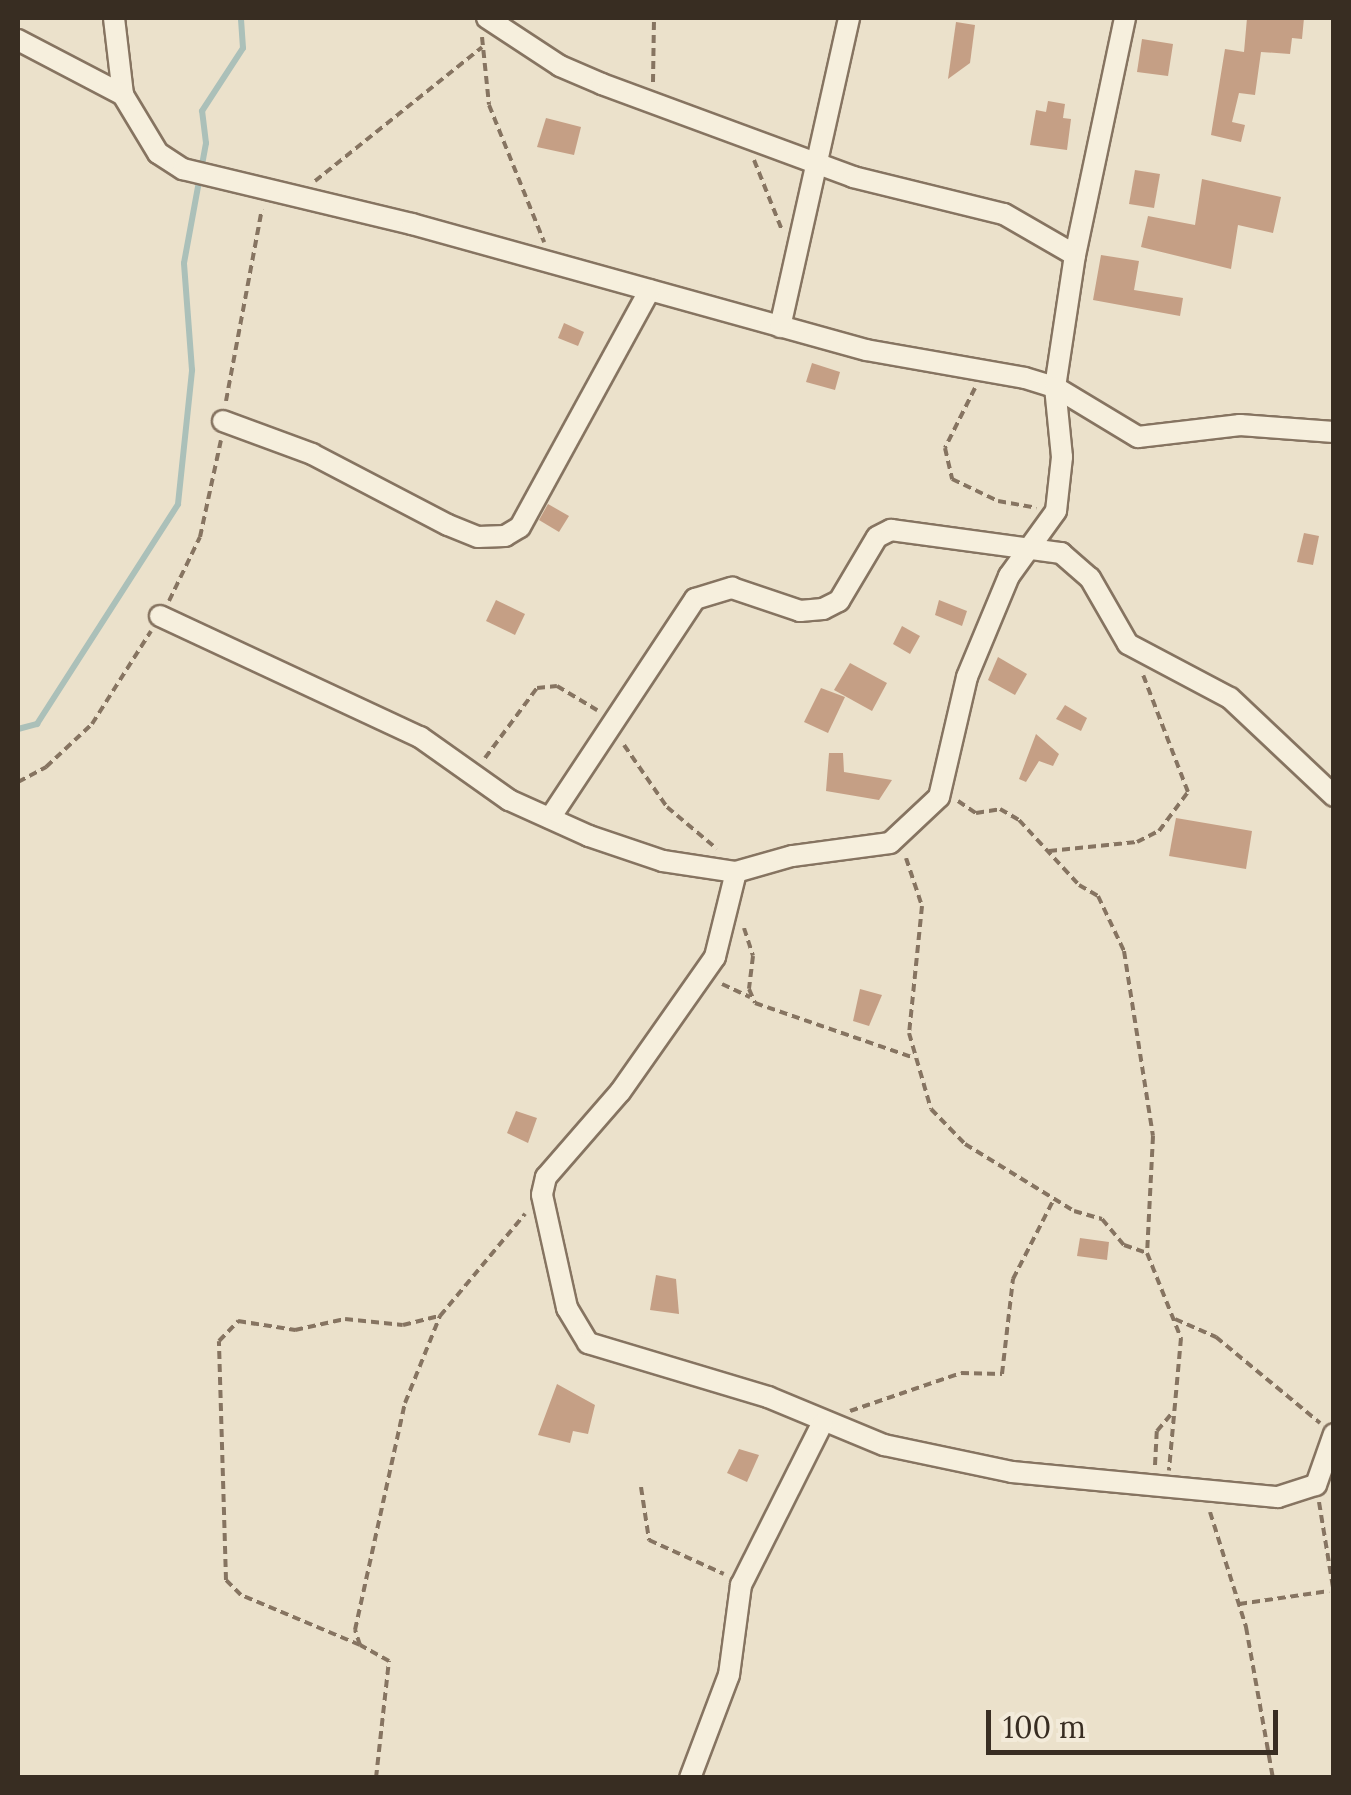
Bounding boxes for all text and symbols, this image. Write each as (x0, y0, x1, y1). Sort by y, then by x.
scale bar (991, 1690, 1284, 1752)
text: 100 m (1003, 1708, 1086, 1746)

